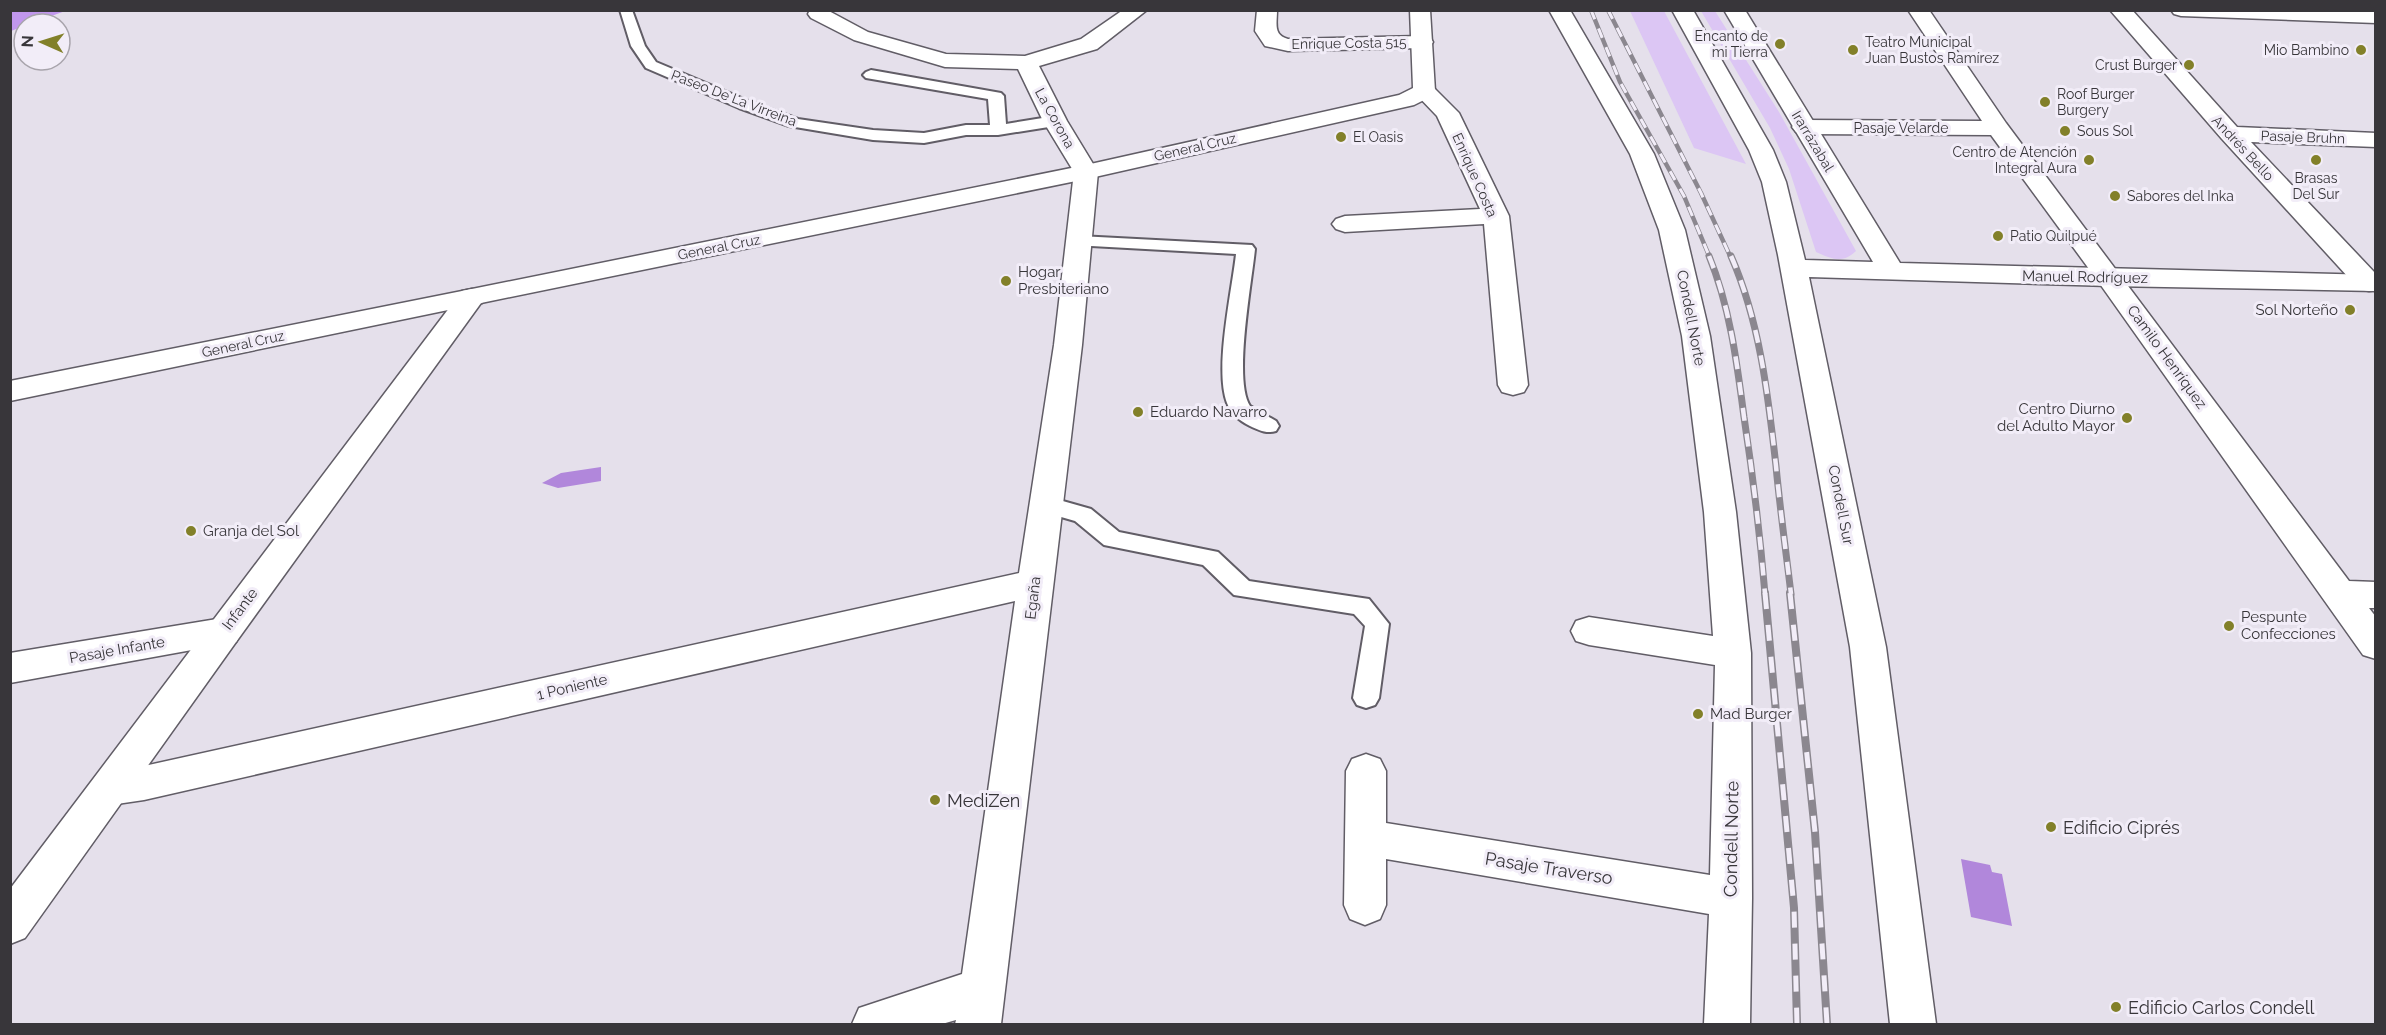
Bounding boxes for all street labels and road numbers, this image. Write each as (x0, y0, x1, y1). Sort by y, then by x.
street label: Enrique Costa 515 (1291, 34, 1407, 52)
street label: Paseo De La Virreina (669, 67, 799, 129)
street label: La Corona (1032, 85, 1078, 151)
street label: Irarrázabal (1789, 108, 1837, 174)
street label: Andrés Bello (2209, 112, 2277, 184)
street label: Pasaje Velarde (1854, 120, 1948, 136)
street label: Pasaje Bruhn (2261, 128, 2345, 146)
street label: General Cruz (1152, 130, 1238, 164)
street label: Enrique Costa (1449, 130, 1501, 220)
street label: General Cruz (676, 231, 762, 263)
street label: Manuel Rodríguez (2022, 267, 2148, 287)
street label: Condell Norte (1673, 269, 1709, 368)
street label: Camilo Henríquez (2123, 302, 2211, 412)
street label: General Cruz (200, 327, 286, 361)
street label: Condell Sur (1824, 464, 1858, 547)
street label: Egaña (1021, 575, 1045, 621)
street label: Infante (218, 584, 262, 634)
street label: Pasaje Infante (68, 633, 166, 667)
street label: 1 Poniente (535, 670, 609, 704)
street label: Condell Norte (1719, 780, 1743, 897)
street label: Pasaje Traverso (1484, 848, 1615, 888)

